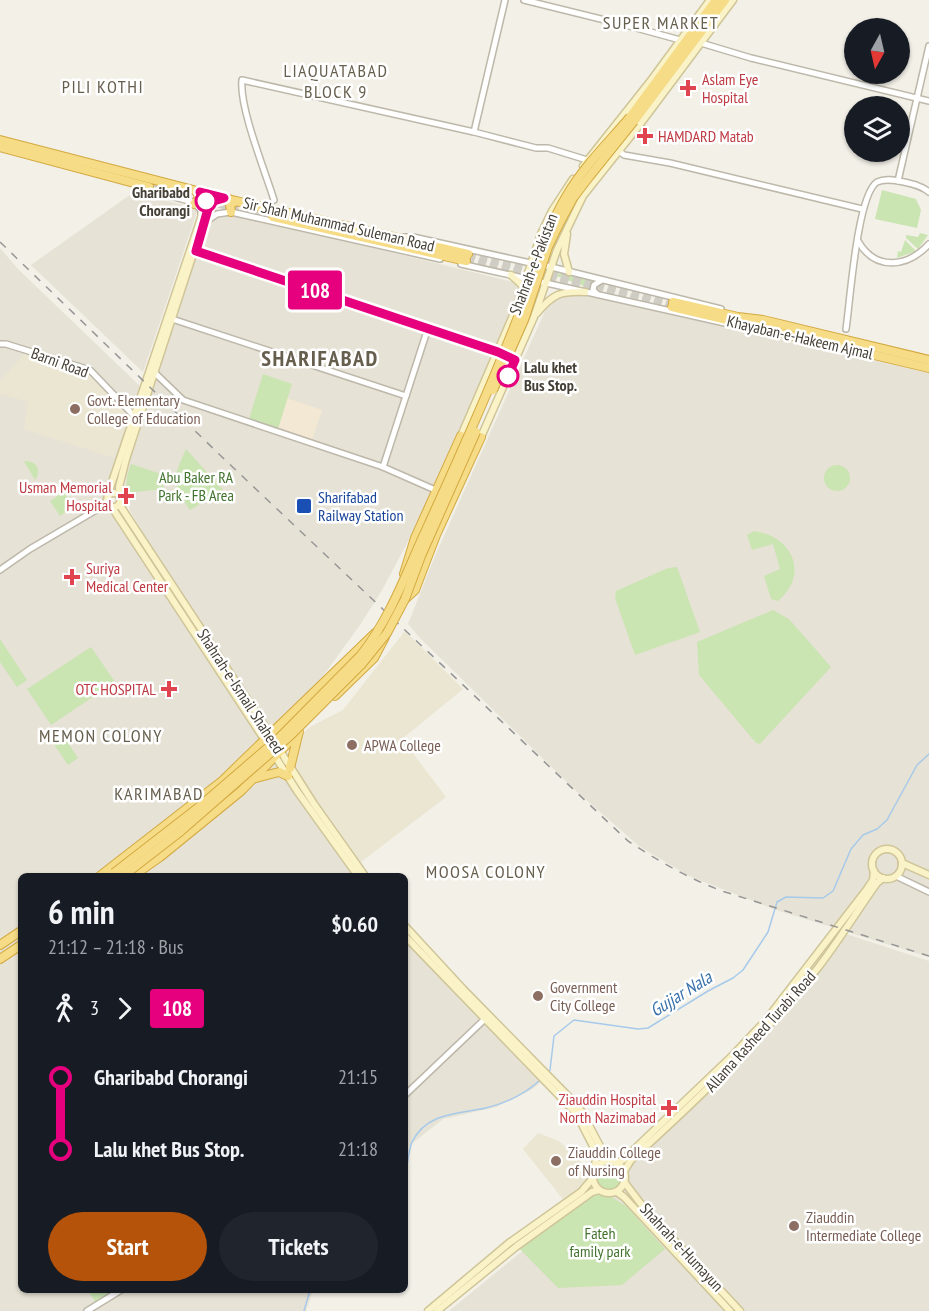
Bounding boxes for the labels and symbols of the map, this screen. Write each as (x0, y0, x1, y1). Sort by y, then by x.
district label: SUPER MARKET (603, 11, 719, 34)
north arrow (844, 18, 910, 84)
district label: LIAQUATABAD BLOCK 9 (283, 59, 389, 103)
place label: Aslam Eye Hospital (702, 69, 758, 107)
district label: PILI KOTHI (62, 75, 144, 98)
marker: Aslam Eye Hospital (679, 79, 697, 97)
place label: HAMDARD Matab (658, 126, 754, 146)
marker: HAMDARD Matab (636, 127, 654, 145)
place label: Gharibabd Chorangi (132, 182, 190, 220)
marker: Gharibabd Chorangi (195, 190, 217, 212)
street label: Sir Shah Muhammad Suleman Road (241, 192, 437, 256)
street label: Shahrah-e-Pakistan (504, 210, 562, 318)
line badge: 108 (280, 270, 350, 310)
street label: Khayaban-e-Hakeem Ajmal (725, 310, 875, 364)
street label: Barni Road (29, 342, 91, 382)
district label: SHARIFABAD (261, 344, 379, 372)
place label: Lalu khet Bus Stop. (524, 357, 577, 395)
marker: Lalu khet Bus Stop. (497, 365, 519, 387)
place label: Govt. Elementary College of Education (87, 390, 201, 428)
marker: Govt. Elementary College of Education (68, 402, 82, 416)
park label: Abu Baker RA Park - FB Area (158, 467, 234, 505)
place label: Usman Memorial Hospital (19, 477, 112, 515)
marker: Usman Memorial Hospital (117, 487, 135, 505)
place label: Sharifabad Railway Station (318, 487, 404, 525)
marker: Sharifabad Railway Station (295, 497, 313, 515)
place label: Suriya Medical Center (86, 558, 169, 596)
marker: Suriya Medical Center (63, 568, 81, 586)
street label: Shahrah-e-Ismail Shaheed (193, 625, 289, 757)
place label: OTC HOSPITAL (75, 679, 156, 699)
marker: OTC HOSPITAL (160, 680, 178, 698)
district label: MEMON COLONY (39, 724, 163, 747)
place label: APWA College (364, 735, 441, 755)
marker: APWA College (345, 738, 359, 752)
district label: KARIMABAD (114, 782, 204, 805)
district label: MOOSA COLONY (426, 860, 546, 883)
water label: Gujjar Nala (646, 965, 717, 1022)
street label: Allama Rasheed Turabi Road (700, 966, 820, 1096)
place label: Government City College (550, 977, 618, 1015)
marker: Government City College (531, 989, 545, 1003)
place label: Ziauddin Hospital North Nazimabad (559, 1089, 656, 1127)
marker: Ziauddin Hospital North Nazimabad (660, 1099, 678, 1117)
place label: Ziauddin College of Nursing (568, 1142, 661, 1180)
marker: Ziauddin College of Nursing (549, 1154, 563, 1168)
street label: Shahrah-e-Humayun (636, 1199, 728, 1295)
place label: Ziauddin Intermediate College (806, 1207, 921, 1245)
marker: Ziauddin Intermediate College (787, 1219, 801, 1233)
park label: Fateh family park (569, 1223, 631, 1261)

